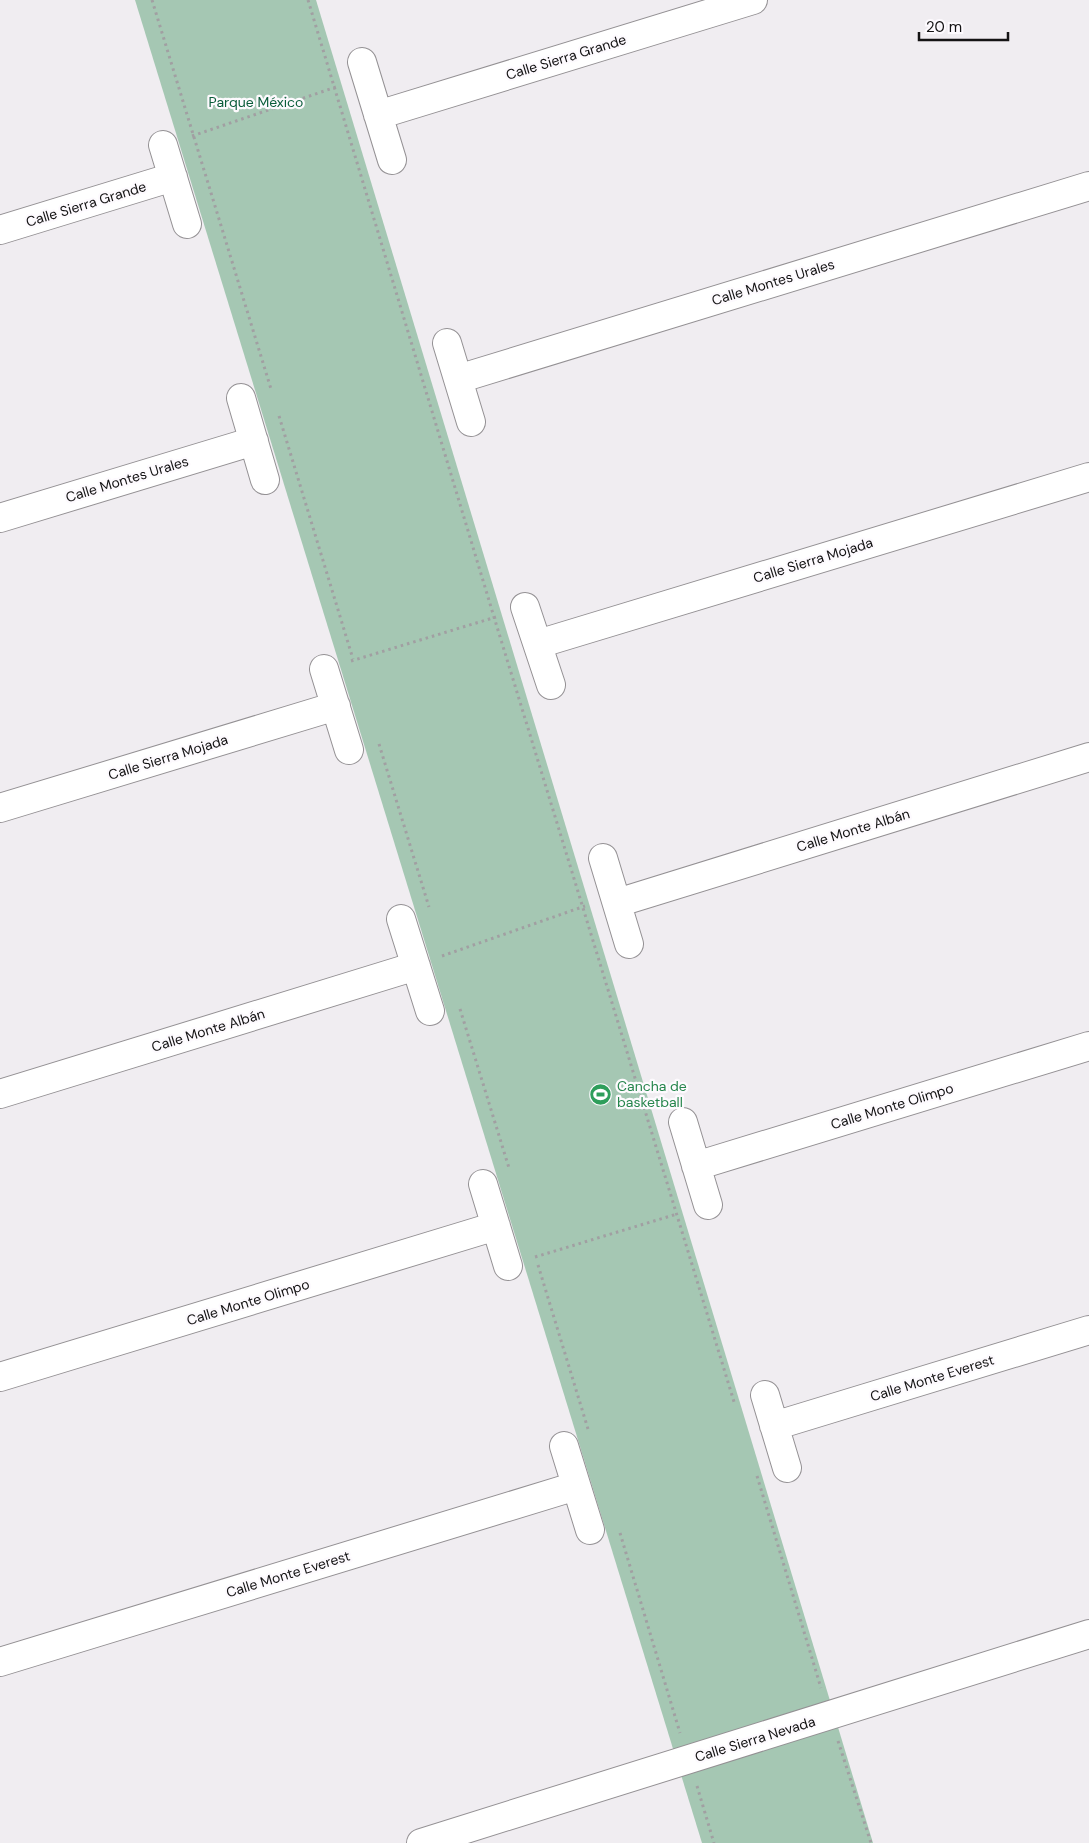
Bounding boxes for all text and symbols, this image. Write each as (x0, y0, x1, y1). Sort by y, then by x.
scale bar (919, 10, 1008, 42)
text: 20 m (926, 17, 962, 37)
street label: Calle Sierra Grande (504, 30, 628, 84)
park label: Parque México (209, 93, 303, 111)
street label: Calle Sierra Grande (24, 177, 148, 231)
street label: Calle Montes Urales (709, 255, 837, 309)
street label: Calle Montes Urales (63, 452, 191, 506)
street label: Calle Sierra Mojada (751, 533, 875, 587)
street label: Calle Sierra Mojada (106, 730, 230, 784)
street label: Calle Monte Albán (794, 804, 912, 856)
street label: Calle Monte Albán (149, 1004, 267, 1056)
place label: Cancha de basketball (617, 1077, 687, 1111)
street label: Calle Monte Olimpo (828, 1079, 956, 1133)
sports icon: Cancha de basketball (589, 1082, 613, 1106)
street label: Calle Monte Olimpo (184, 1275, 312, 1329)
street label: Calle Monte Everest (868, 1351, 996, 1405)
street label: Calle Monte Everest (224, 1547, 352, 1601)
street label: Calle Sierra Nevada (693, 1712, 817, 1766)

